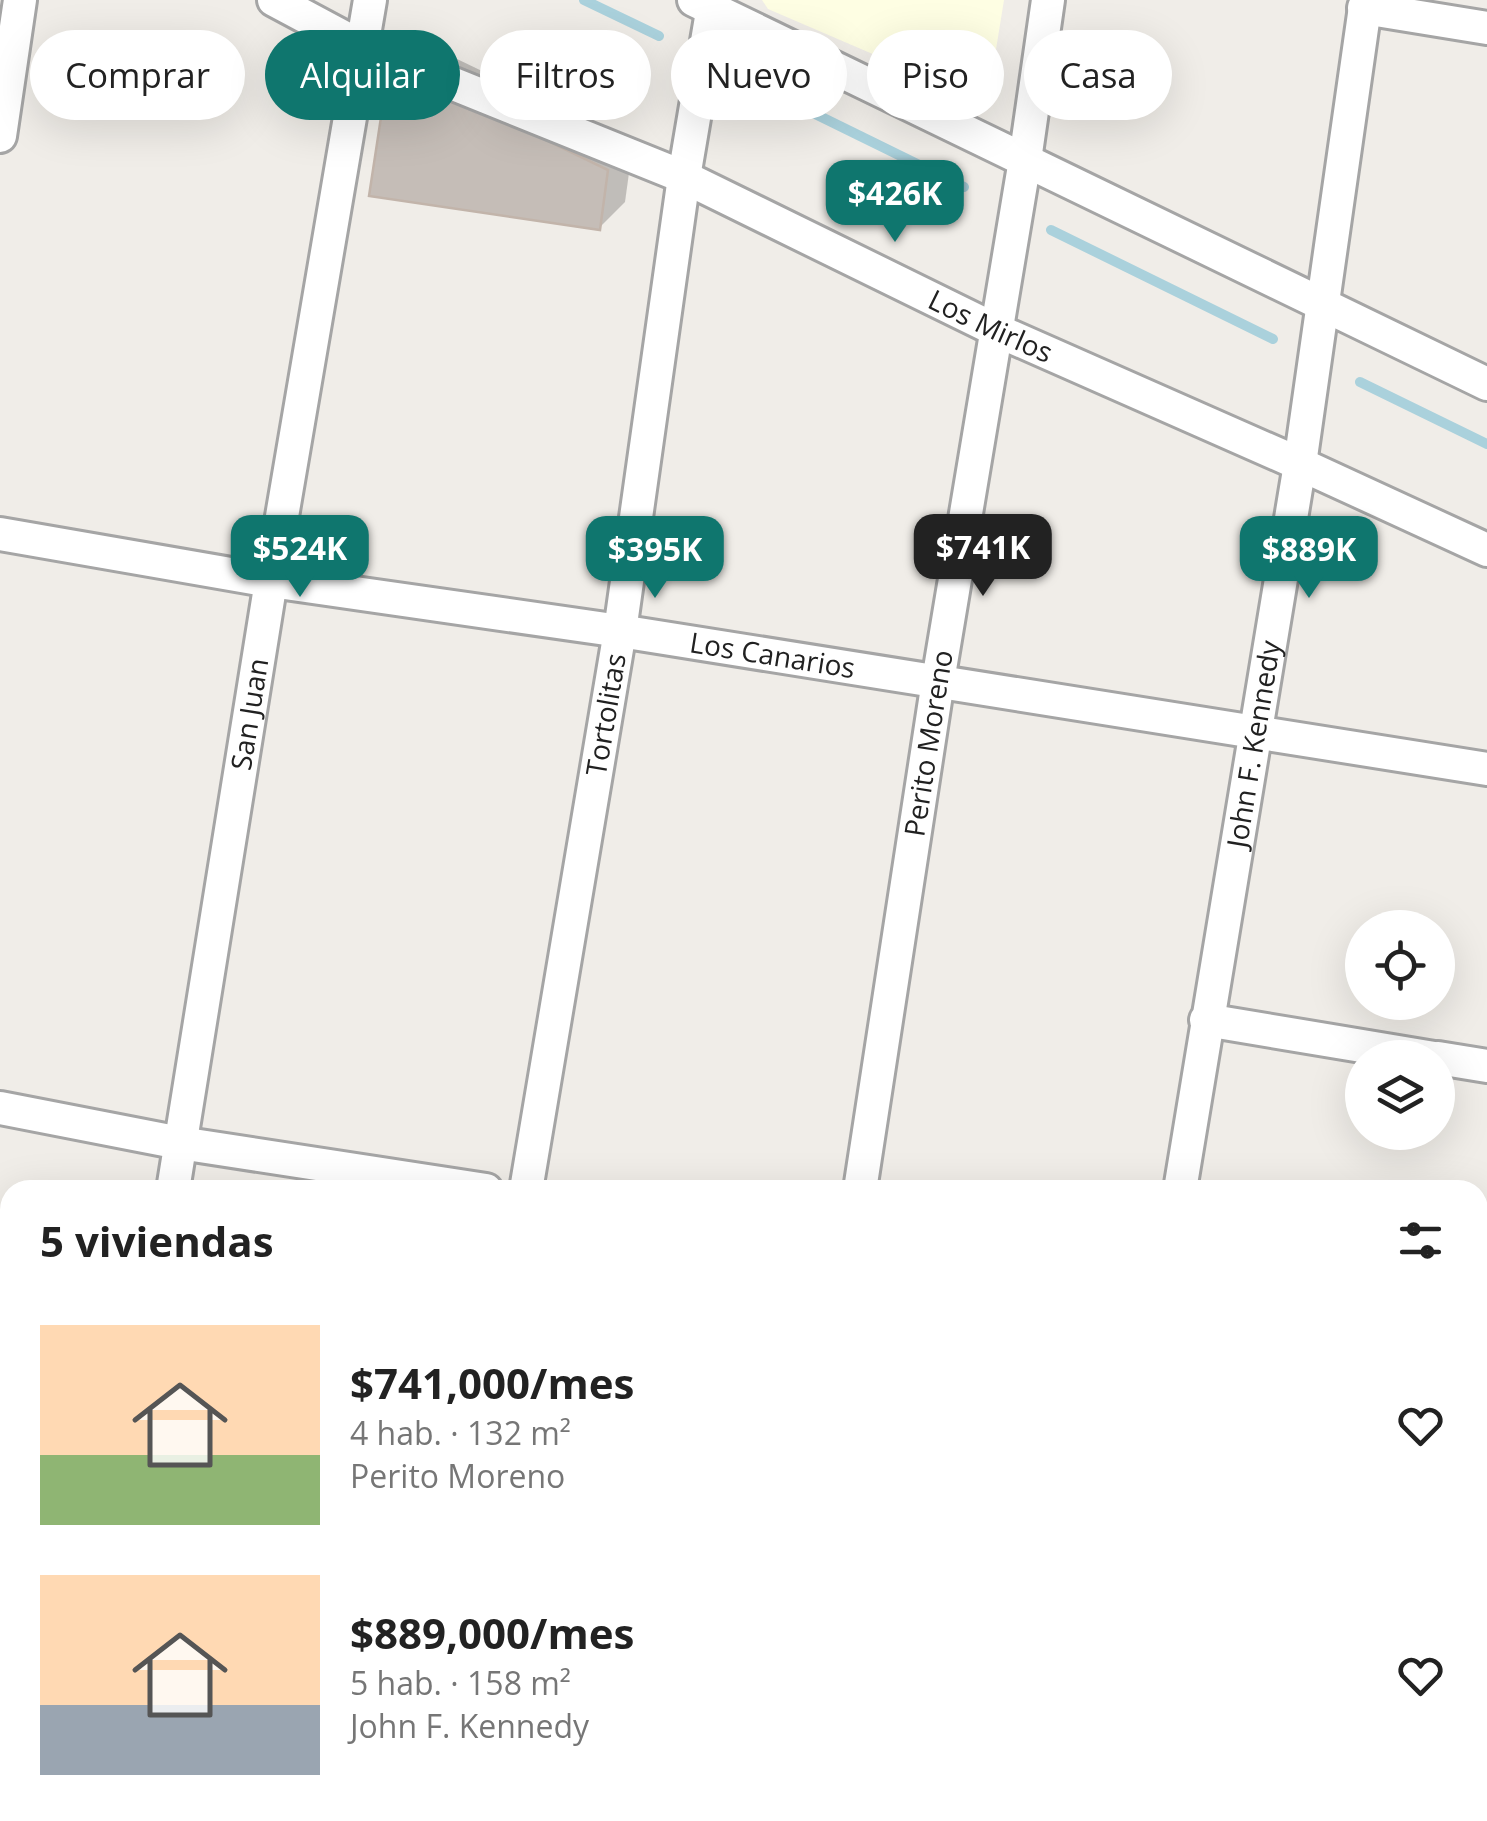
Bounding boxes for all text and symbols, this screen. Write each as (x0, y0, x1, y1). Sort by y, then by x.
chip: Comprar (30, 30, 245, 120)
chip: Alquilar (265, 30, 460, 120)
chip: Filtros (480, 30, 651, 120)
chip: Nuevo (671, 30, 847, 120)
chip: Piso (867, 30, 1004, 120)
chip: Casa (1024, 30, 1172, 120)
pin: $426K (825, 160, 965, 245)
text: $426K (848, 171, 942, 214)
street label: Los Mirlos (922, 280, 1059, 371)
pin: $741K (913, 514, 1053, 599)
pin: $524K (230, 515, 370, 600)
pin: $395K (585, 516, 725, 601)
pin: $889K (1239, 516, 1379, 601)
text: $741K (936, 525, 1030, 568)
text: $524K (253, 526, 347, 569)
text: $395K (608, 527, 702, 570)
text: $889K (1262, 527, 1356, 570)
street label: Los Canarios (687, 622, 858, 686)
street label: John F. Kennedy (1216, 637, 1289, 853)
street label: Perito Moreno (894, 647, 961, 839)
street label: Tortolitas (576, 650, 634, 779)
street label: San Juan (221, 655, 276, 773)
map controls (1345, 910, 1455, 1150)
button: locate (1345, 910, 1455, 1020)
button: layers (1345, 1040, 1455, 1150)
text: 5 viviendas (40, 1212, 274, 1269)
icon: filters (1393, 1213, 1448, 1268)
text: $741,000/mes (350, 1354, 634, 1411)
icon: home (120, 1365, 240, 1485)
icon: heart (1393, 1398, 1448, 1453)
text: 4 hab. · 132 m² (350, 1411, 571, 1454)
text: Perito Moreno (350, 1454, 565, 1497)
text: $889,000/mes (350, 1604, 634, 1661)
icon: home (120, 1615, 240, 1735)
icon: heart (1393, 1648, 1448, 1703)
text: 5 hab. · 158 m² (350, 1661, 571, 1704)
text: John F. Kennedy (350, 1704, 589, 1747)

